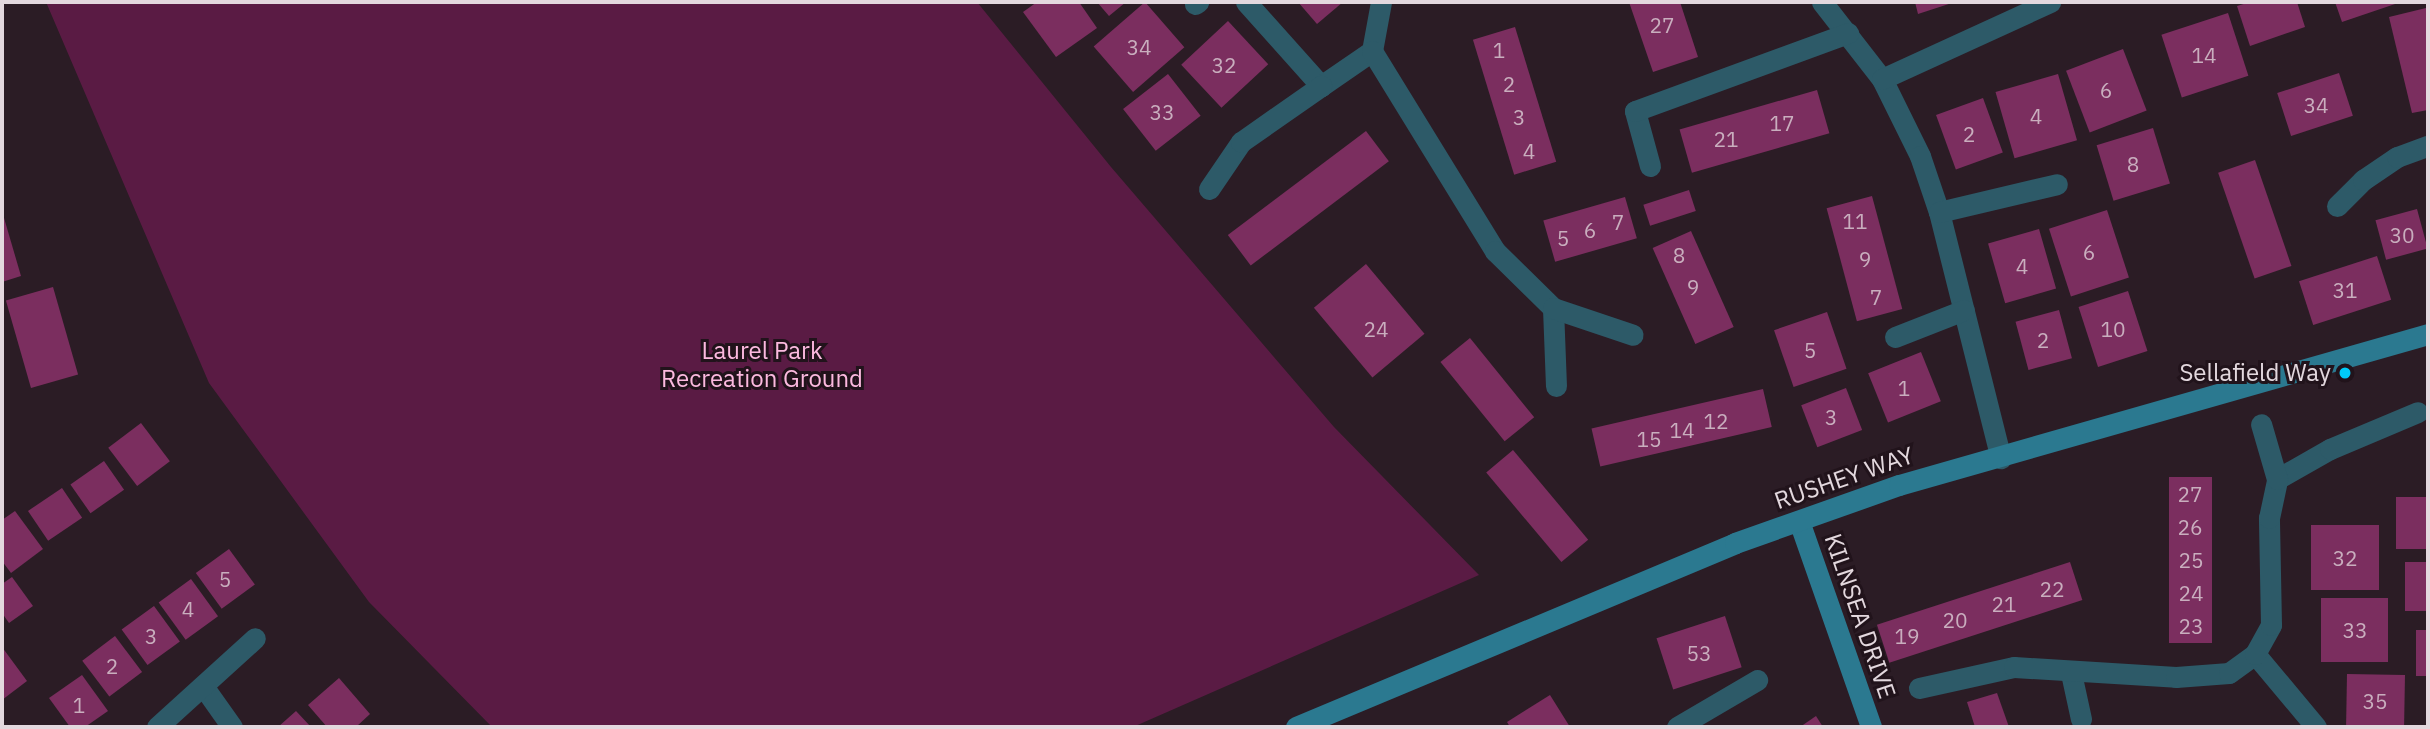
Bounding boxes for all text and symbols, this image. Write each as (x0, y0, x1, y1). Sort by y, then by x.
house number: 27 (1649, 12, 1675, 38)
house number: 34 (1126, 34, 1152, 60)
house number: 1 (1493, 37, 1505, 63)
house number: 14 (2191, 42, 2217, 68)
house number: 32 (1211, 52, 1237, 78)
house number: 2 (1503, 71, 1515, 97)
house number: 6 (2100, 77, 2112, 103)
house number: 34 (2303, 92, 2329, 118)
house number: 33 (1149, 99, 1175, 125)
house number: 4 (2030, 103, 2042, 129)
house number: 3 (1513, 104, 1525, 130)
house number: 17 (1769, 110, 1795, 136)
house number: 2 (1963, 121, 1975, 147)
house number: 21 (1713, 126, 1739, 152)
house number: 4 (1523, 138, 1535, 164)
house number: 8 (2127, 151, 2139, 177)
house number: 11 (1842, 208, 1868, 234)
house number: 7 (1612, 209, 1624, 235)
house number: 6 (1584, 217, 1596, 243)
house number: 30 (2389, 222, 2415, 248)
house number: 5 (1557, 225, 1569, 251)
house number: 6 (2083, 239, 2095, 265)
house number: 8 (1673, 242, 1685, 268)
house number: 9 (1859, 246, 1871, 272)
house number: 4 (2016, 253, 2028, 279)
house number: 9 (1687, 274, 1699, 300)
house number: 31 (2332, 277, 2358, 303)
house number: 7 (1870, 284, 1882, 310)
house number: 24 (1363, 316, 1389, 342)
house number: 10 (2100, 316, 2126, 342)
house number: 2 (2037, 327, 2049, 353)
park label: Laurel Park Recreation Ground (661, 337, 863, 393)
house number: 5 (1804, 337, 1816, 363)
place label: Sellafield Way (2179, 359, 2331, 387)
marker: Sellafield Way (2337, 365, 2353, 381)
house number: 1 (1898, 375, 1910, 401)
house number: 3 (1825, 404, 1837, 430)
house number: 12 (1703, 408, 1729, 434)
house number: 14 (1669, 417, 1695, 443)
house number: 15 (1636, 426, 1662, 452)
street label: RUSHEY WAY (1771, 441, 1917, 515)
house number: 27 (2177, 481, 2203, 507)
house number: 26 (2177, 514, 2203, 540)
street label: KILNSEA DRIVE (1818, 530, 1902, 702)
house number: 32 (2332, 545, 2358, 571)
house number: 25 (2178, 547, 2204, 573)
house number: 5 (219, 566, 231, 592)
house number: 22 (2039, 576, 2065, 602)
house number: 24 (2178, 580, 2204, 606)
house number: 21 (1991, 591, 2017, 617)
house number: 4 (182, 596, 194, 622)
house number: 20 (1942, 607, 1968, 633)
house number: 23 (2178, 613, 2204, 639)
house number: 33 (2342, 617, 2368, 643)
house number: 3 (145, 623, 157, 649)
house number: 19 (1894, 623, 1920, 649)
house number: 53 (1686, 640, 1712, 666)
house number: 2 (106, 653, 118, 679)
house number: 35 (2362, 688, 2388, 714)
house number: 1 (73, 692, 85, 718)

